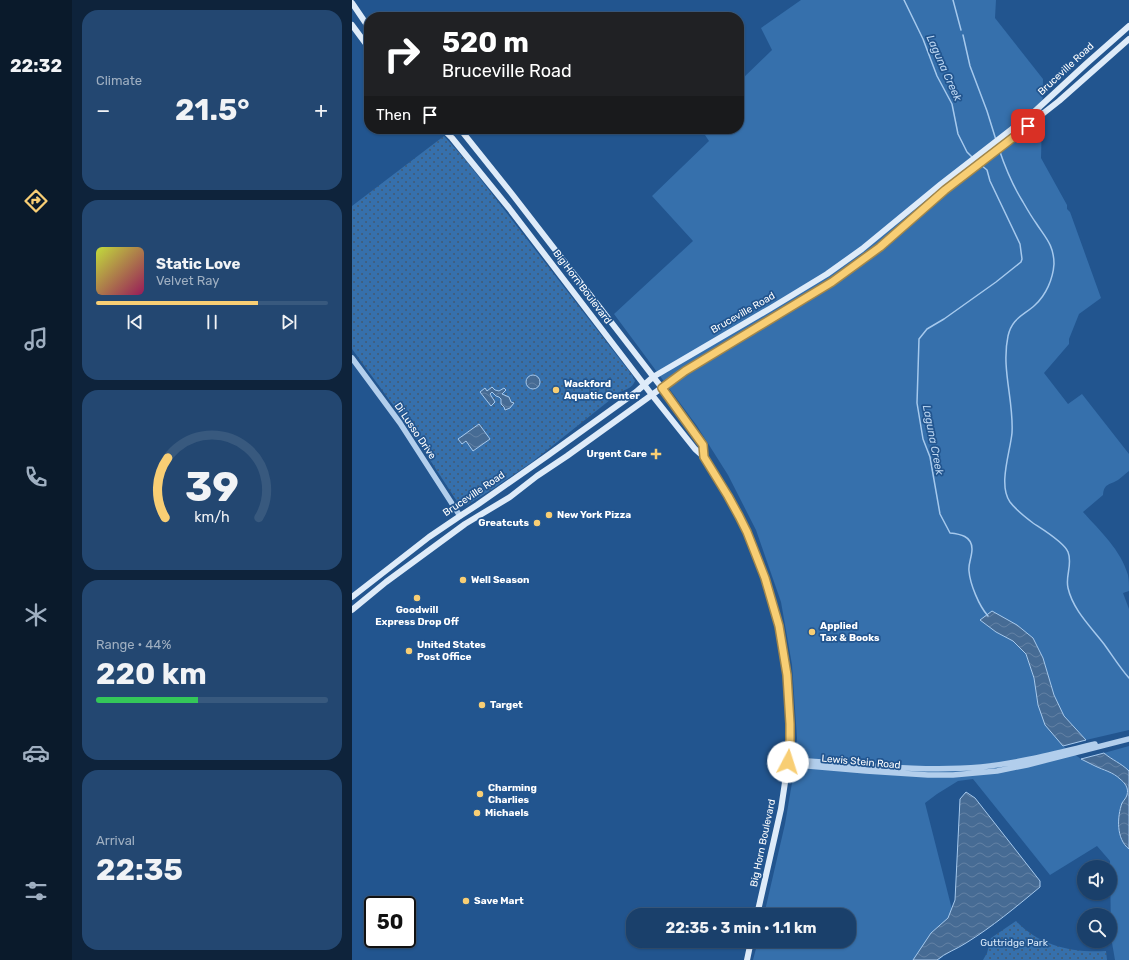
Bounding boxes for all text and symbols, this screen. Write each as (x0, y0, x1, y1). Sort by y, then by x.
text: 520 m (442, 26, 529, 59)
icon: right (376, 28, 428, 80)
water label: Laguna Creek (924, 33, 965, 103)
street label: Bruceville Road (1036, 40, 1096, 98)
text: 22:32 (10, 55, 62, 77)
text: Bruceville Road (442, 60, 572, 82)
text: Climate (96, 73, 142, 88)
text: 21.5° (175, 92, 250, 128)
text: − (96, 97, 110, 124)
text: + (314, 97, 328, 124)
icon: arrive (419, 104, 441, 126)
text: Then (376, 106, 411, 124)
pin (1011, 109, 1045, 143)
icon: arrive (1017, 115, 1039, 137)
icon: directions (22, 187, 50, 215)
street label: Big Horn Boulevard (550, 248, 614, 326)
text: Static Love (156, 255, 240, 273)
text: Velvet Ray (156, 273, 219, 288)
street label: Bruceville Road (709, 290, 777, 336)
icon: previous (124, 311, 146, 333)
icon: pause (201, 311, 223, 333)
icon: next (278, 311, 300, 333)
icon: music (22, 325, 50, 353)
place label: Wackford Aquatic Center (564, 378, 640, 402)
marker: Wackford Aquatic Center (551, 385, 561, 395)
street label: Di Lusso Drive (392, 400, 439, 462)
water label: Laguna Creek (920, 404, 946, 476)
place label: Urgent Care (586, 448, 647, 460)
marker: Urgent Care (650, 448, 662, 460)
text: 39 (185, 462, 239, 511)
icon: phone (22, 463, 50, 491)
street label: Bruceville Road (441, 469, 507, 519)
text: km/h (194, 509, 230, 526)
place label: New York Pizza (557, 509, 631, 521)
marker: New York Pizza (544, 510, 554, 520)
place label: Greatcuts (478, 517, 529, 529)
marker: Greatcuts (532, 518, 542, 528)
place label: Well Season (471, 574, 529, 586)
marker: Well Season (458, 575, 468, 585)
marker: Goodwill Express Drop Off (412, 593, 422, 603)
icon: climate (22, 601, 50, 629)
place label: Goodwill Express Drop Off (375, 604, 460, 628)
place label: Applied Tax & Books (820, 620, 880, 644)
marker: Applied Tax & Books (807, 627, 817, 637)
text: Range · 44% (96, 637, 171, 652)
place label: United States Post Office (417, 639, 486, 663)
marker: United States Post Office (404, 646, 414, 656)
text: 220 km (96, 656, 207, 692)
place label: Target (490, 699, 523, 711)
marker: Target (477, 700, 487, 710)
icon: car (22, 739, 50, 767)
position arrow (767, 741, 809, 783)
street label: Lewis Stein Road (821, 753, 901, 771)
place label: Charming Charlies (488, 782, 537, 806)
marker: Charming Charlies (475, 789, 485, 799)
street label: Big Horn Boulevard (748, 798, 778, 888)
place label: Michaels (485, 807, 529, 819)
marker: Michaels (472, 808, 482, 818)
text: Arrival (96, 833, 135, 848)
text: 22:35 (96, 852, 183, 888)
map controls (1077, 860, 1117, 948)
button: sound (1077, 860, 1117, 900)
icon: filters (22, 877, 50, 905)
place label: Save Mart (474, 895, 524, 907)
speed limit sign: 50 (364, 896, 416, 948)
marker: Save Mart (461, 896, 471, 906)
button: search (1077, 908, 1117, 948)
text: 22:35 · 3 min · 1.1 km (666, 919, 816, 937)
park label: Guttridge Park (980, 937, 1049, 949)

